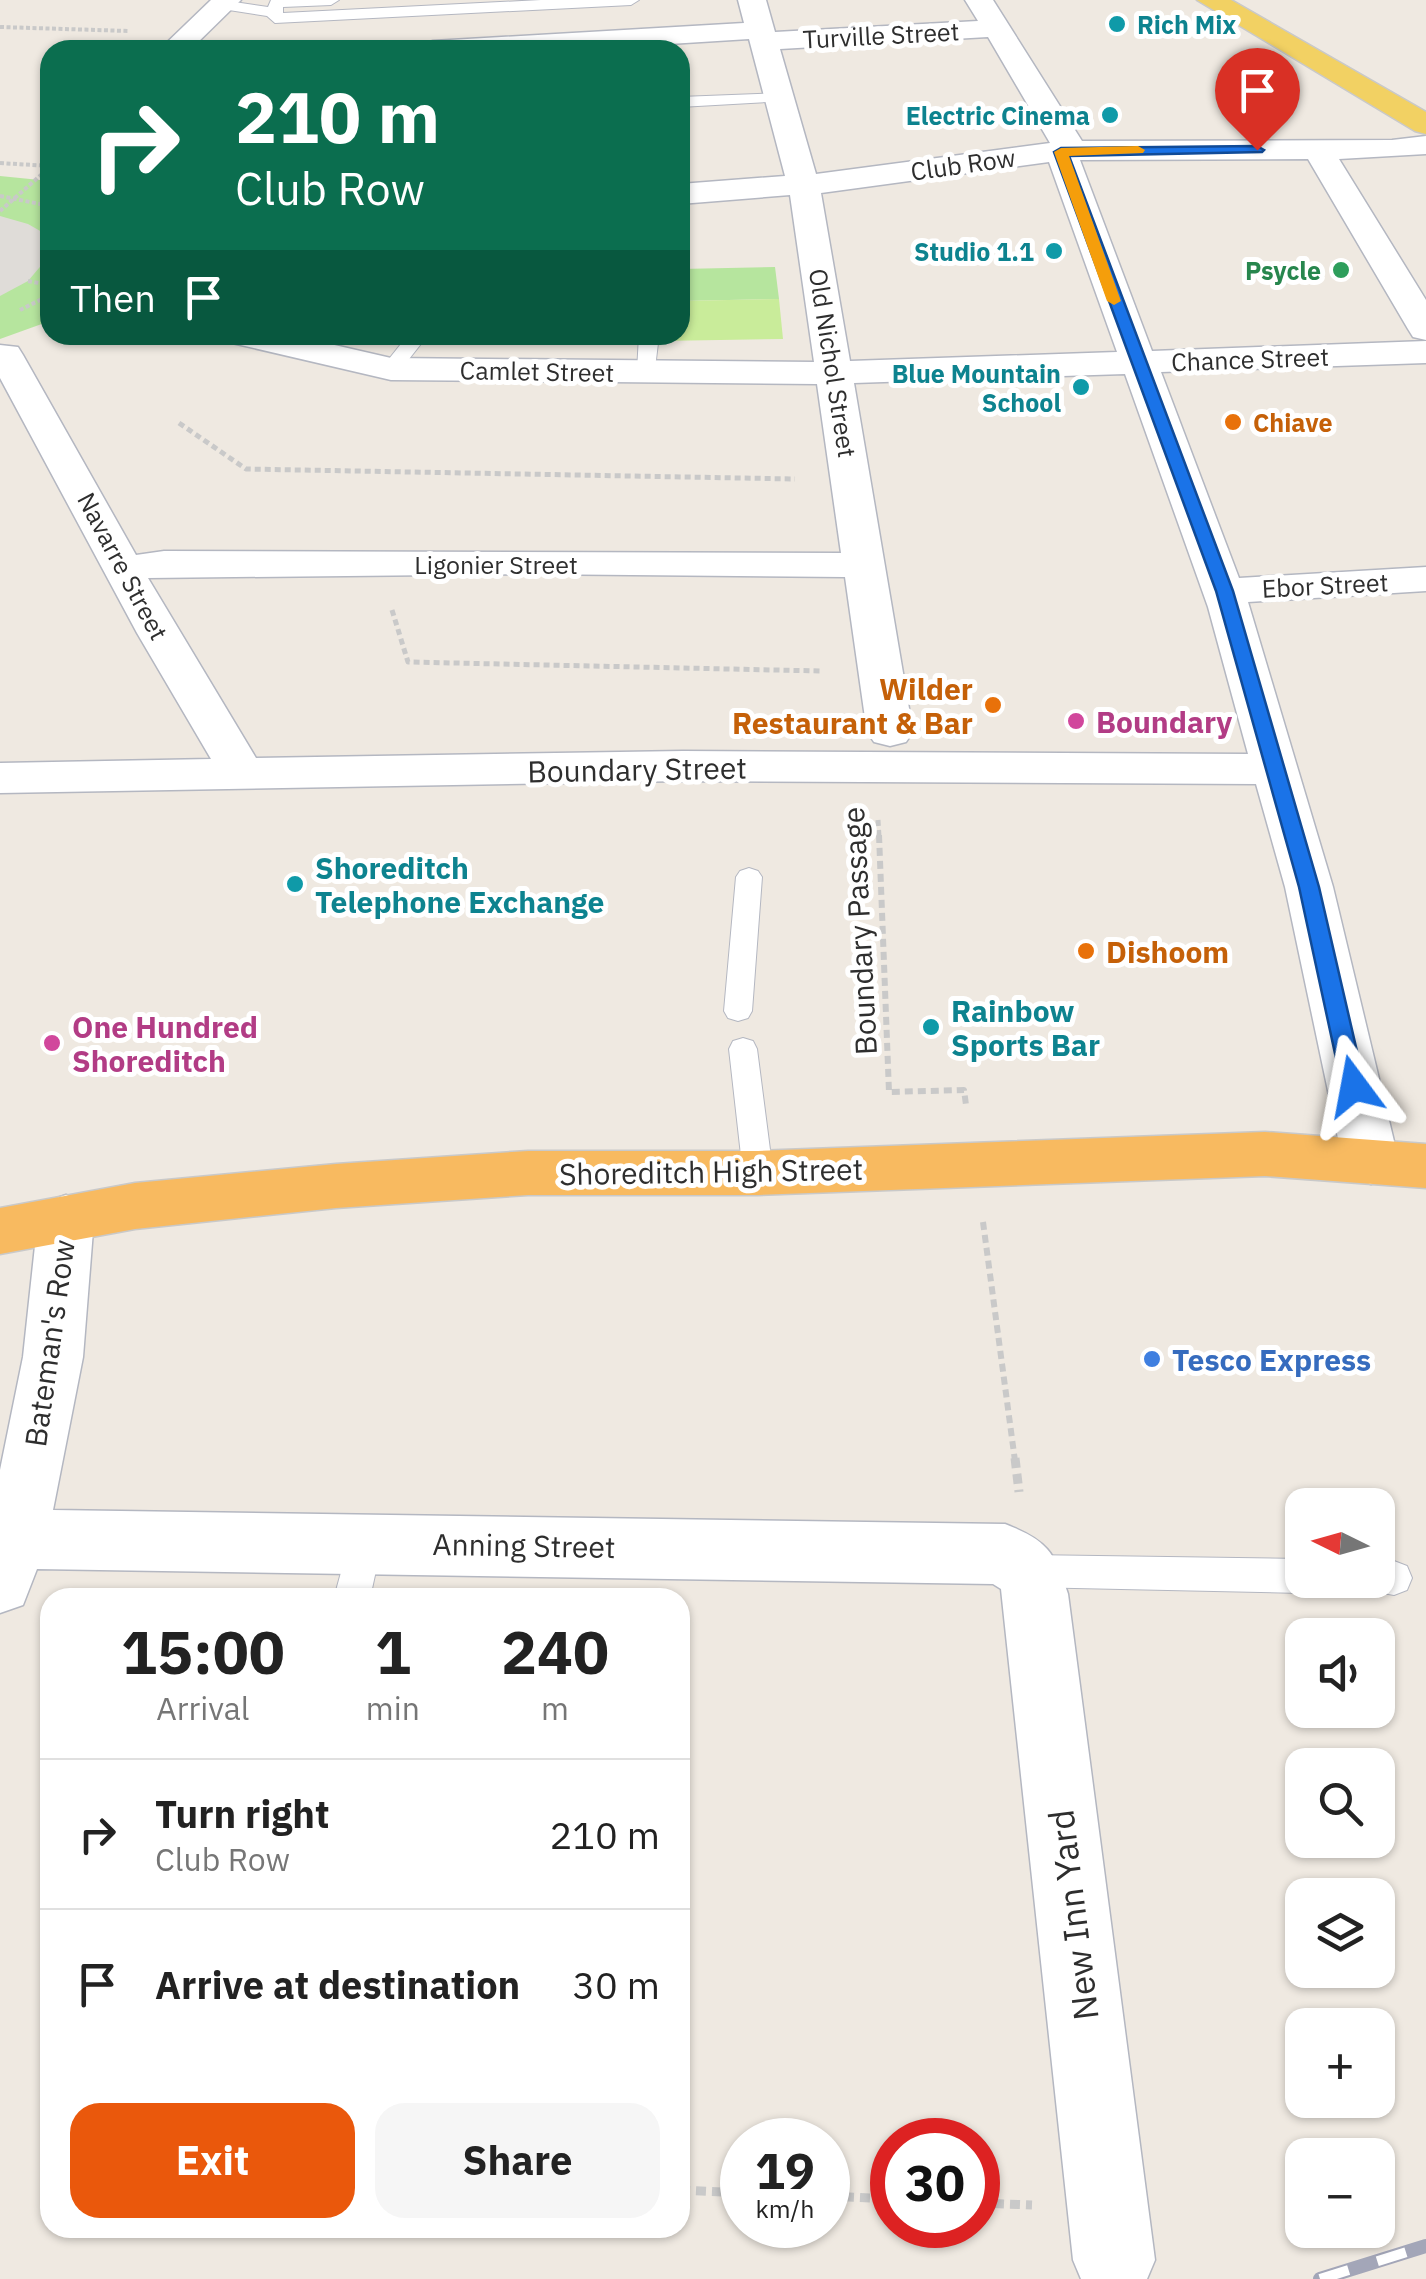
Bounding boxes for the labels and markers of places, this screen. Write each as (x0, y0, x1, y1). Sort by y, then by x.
place label: Rich Mix (1137, 8, 1236, 41)
marker: Rich Mix (1106, 13, 1128, 35)
pin (1215, 48, 1300, 151)
place label: Electric Cinema (906, 99, 1090, 132)
marker: Electric Cinema (1099, 104, 1121, 126)
place label: Studio 1.1 (914, 235, 1034, 268)
marker: Studio 1.1 (1043, 240, 1065, 262)
place label: Psycle (1245, 254, 1321, 287)
marker: Psycle (1330, 259, 1352, 281)
place label: Blue Mountain School (892, 357, 1061, 419)
marker: Blue Mountain School (1070, 376, 1092, 398)
place label: Chiave (1253, 406, 1333, 439)
marker: Chiave (1222, 411, 1244, 433)
place label: Wilder Restaurant & Bar (732, 669, 973, 742)
marker: Wilder Restaurant & Bar (982, 694, 1004, 716)
place label: Boundary (1096, 702, 1232, 741)
marker: Boundary (1065, 710, 1087, 732)
place label: Shoreditch Telephone Exchange (315, 848, 604, 921)
marker: Shoreditch Telephone Exchange (284, 873, 306, 895)
place label: Dishoom (1106, 932, 1229, 971)
marker: Dishoom (1075, 940, 1097, 962)
place label: Rainbow Sports Bar (951, 991, 1100, 1064)
place label: One Hundred Shoreditch (72, 1007, 258, 1080)
marker: Rainbow Sports Bar (920, 1016, 942, 1038)
marker: One Hundred Shoreditch (41, 1032, 63, 1054)
place label: Tesco Express (1172, 1340, 1371, 1379)
marker: Tesco Express (1141, 1348, 1163, 1370)

